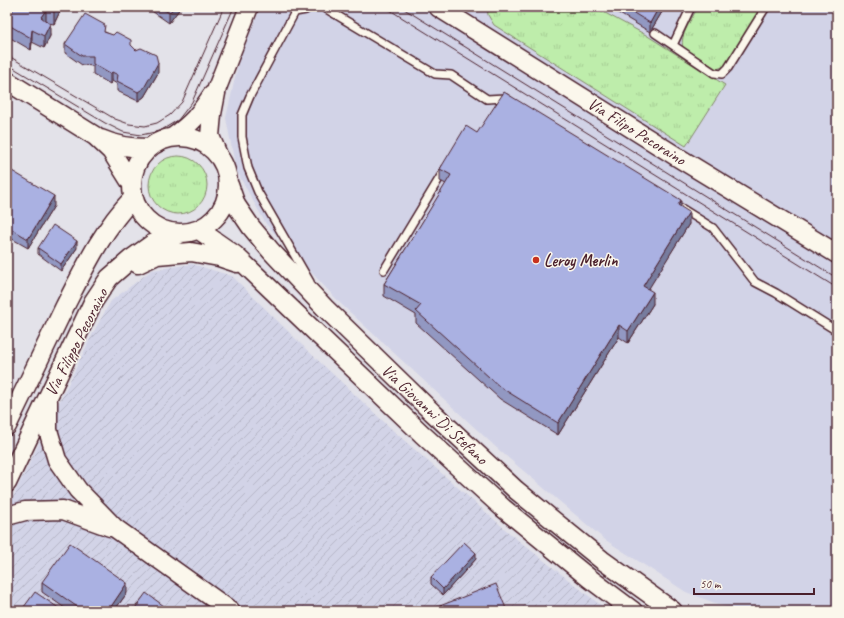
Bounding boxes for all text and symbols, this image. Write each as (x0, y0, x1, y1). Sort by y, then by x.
street label: Via Filipo Pecoraino (584, 93, 690, 170)
place label: Leroy Merlin (544, 250, 619, 271)
marker: Leroy Merlin (531, 255, 541, 265)
street label: Via Filippo Pecoraino (40, 284, 113, 399)
street label: Via Giovanni Di Stefano (377, 360, 493, 470)
scale bar (694, 570, 814, 596)
text: 50 m (700, 576, 722, 592)

